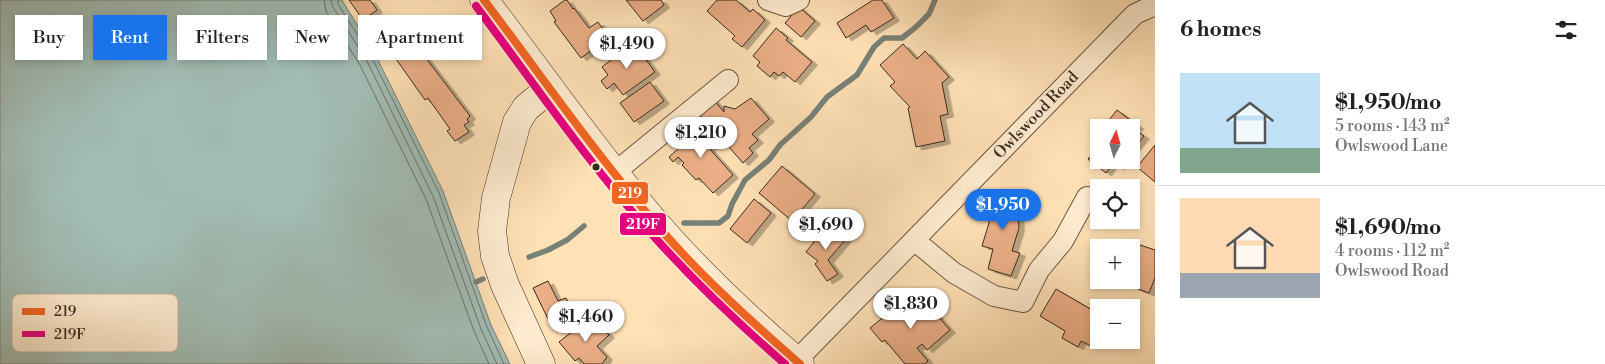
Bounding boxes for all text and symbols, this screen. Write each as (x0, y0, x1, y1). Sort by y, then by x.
chip: Buy (15, 15, 83, 60)
chip: Rent (93, 15, 167, 60)
chip: Filters (177, 15, 267, 60)
chip: New (277, 15, 348, 60)
chip: Apartment (358, 15, 482, 60)
icon: filters (1552, 16, 1580, 44)
text: 6 homes (1180, 17, 1261, 43)
pin: $1,490 (586, 28, 668, 70)
text: $1,490 (600, 34, 654, 54)
street label: Owlswood Road (989, 67, 1083, 163)
text: $1,950/mo (1335, 90, 1441, 116)
icon: home (1220, 93, 1280, 153)
pin: $1,210 (660, 116, 742, 159)
text: 5 rooms · 143 m² (1335, 116, 1450, 136)
north arrow (1090, 119, 1140, 169)
map controls (1090, 119, 1140, 349)
text: $1,210 (675, 123, 727, 143)
text: Owlswood Lane (1335, 136, 1448, 156)
unlabelled marker (591, 162, 601, 172)
button: locate (1090, 179, 1140, 229)
line badge: 219 (611, 181, 649, 205)
text: 219 (618, 185, 642, 203)
pin: $1,950 (962, 188, 1044, 231)
text: $1,950 (976, 195, 1030, 215)
pin: $1,690 (785, 208, 867, 251)
line badge: 219F (619, 212, 667, 236)
text: $1,690 (799, 215, 853, 235)
text: $1,690/mo (1335, 215, 1441, 241)
text: 219F (626, 216, 660, 234)
icon: home (1220, 218, 1280, 278)
button: + (1090, 239, 1140, 289)
text: 4 rooms · 112 m² (1335, 241, 1449, 261)
text: Owlswood Road (1335, 261, 1449, 281)
pin: $1,830 (870, 288, 952, 330)
legend (12, 294, 178, 352)
text: $1,830 (884, 294, 938, 314)
button: − (1090, 299, 1140, 349)
pin: $1,460 (545, 300, 627, 343)
text: 219 (54, 303, 76, 321)
text: $1,460 (559, 307, 613, 327)
text: 219F (54, 326, 85, 344)

